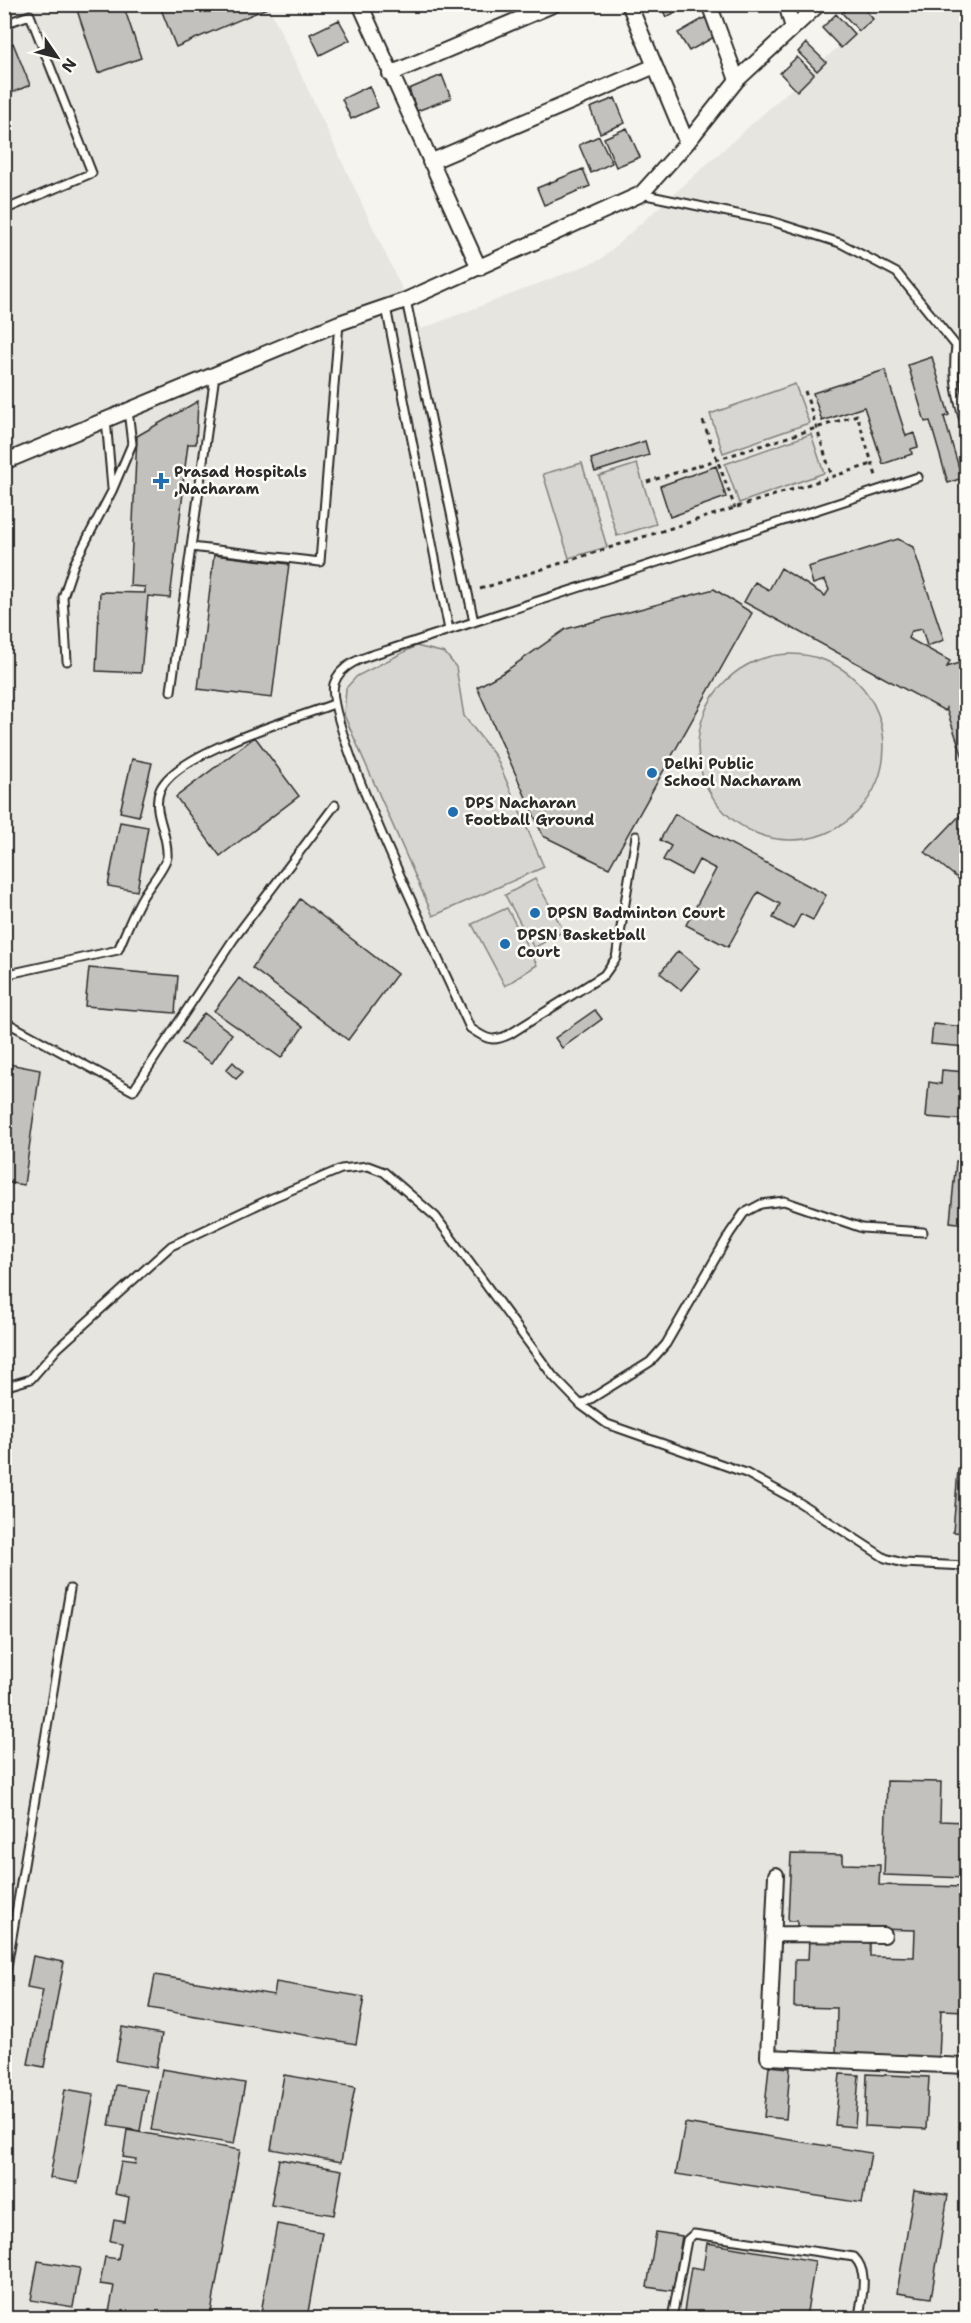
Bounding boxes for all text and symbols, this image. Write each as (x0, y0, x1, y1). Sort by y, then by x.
north arrow (27, 27, 87, 87)
text: N (57, 54, 81, 77)
place label: Prasad Hospitals ,Nacharam (174, 462, 307, 499)
marker: Prasad Hospitals ,Nacharam (152, 472, 170, 490)
place label: Delhi Public School Nacharam (664, 754, 801, 791)
marker: Delhi Public School Nacharam (645, 766, 659, 780)
place label: DPS Nacharan Football Ground (465, 793, 594, 830)
marker: DPS Nacharan Football Ground (446, 805, 460, 819)
place label: DPSN Badminton Court (547, 903, 725, 923)
marker: DPSN Badminton Court (528, 906, 542, 920)
place label: DPSN Basketball Court (517, 925, 646, 962)
marker: DPSN Basketball Court (498, 937, 512, 951)

